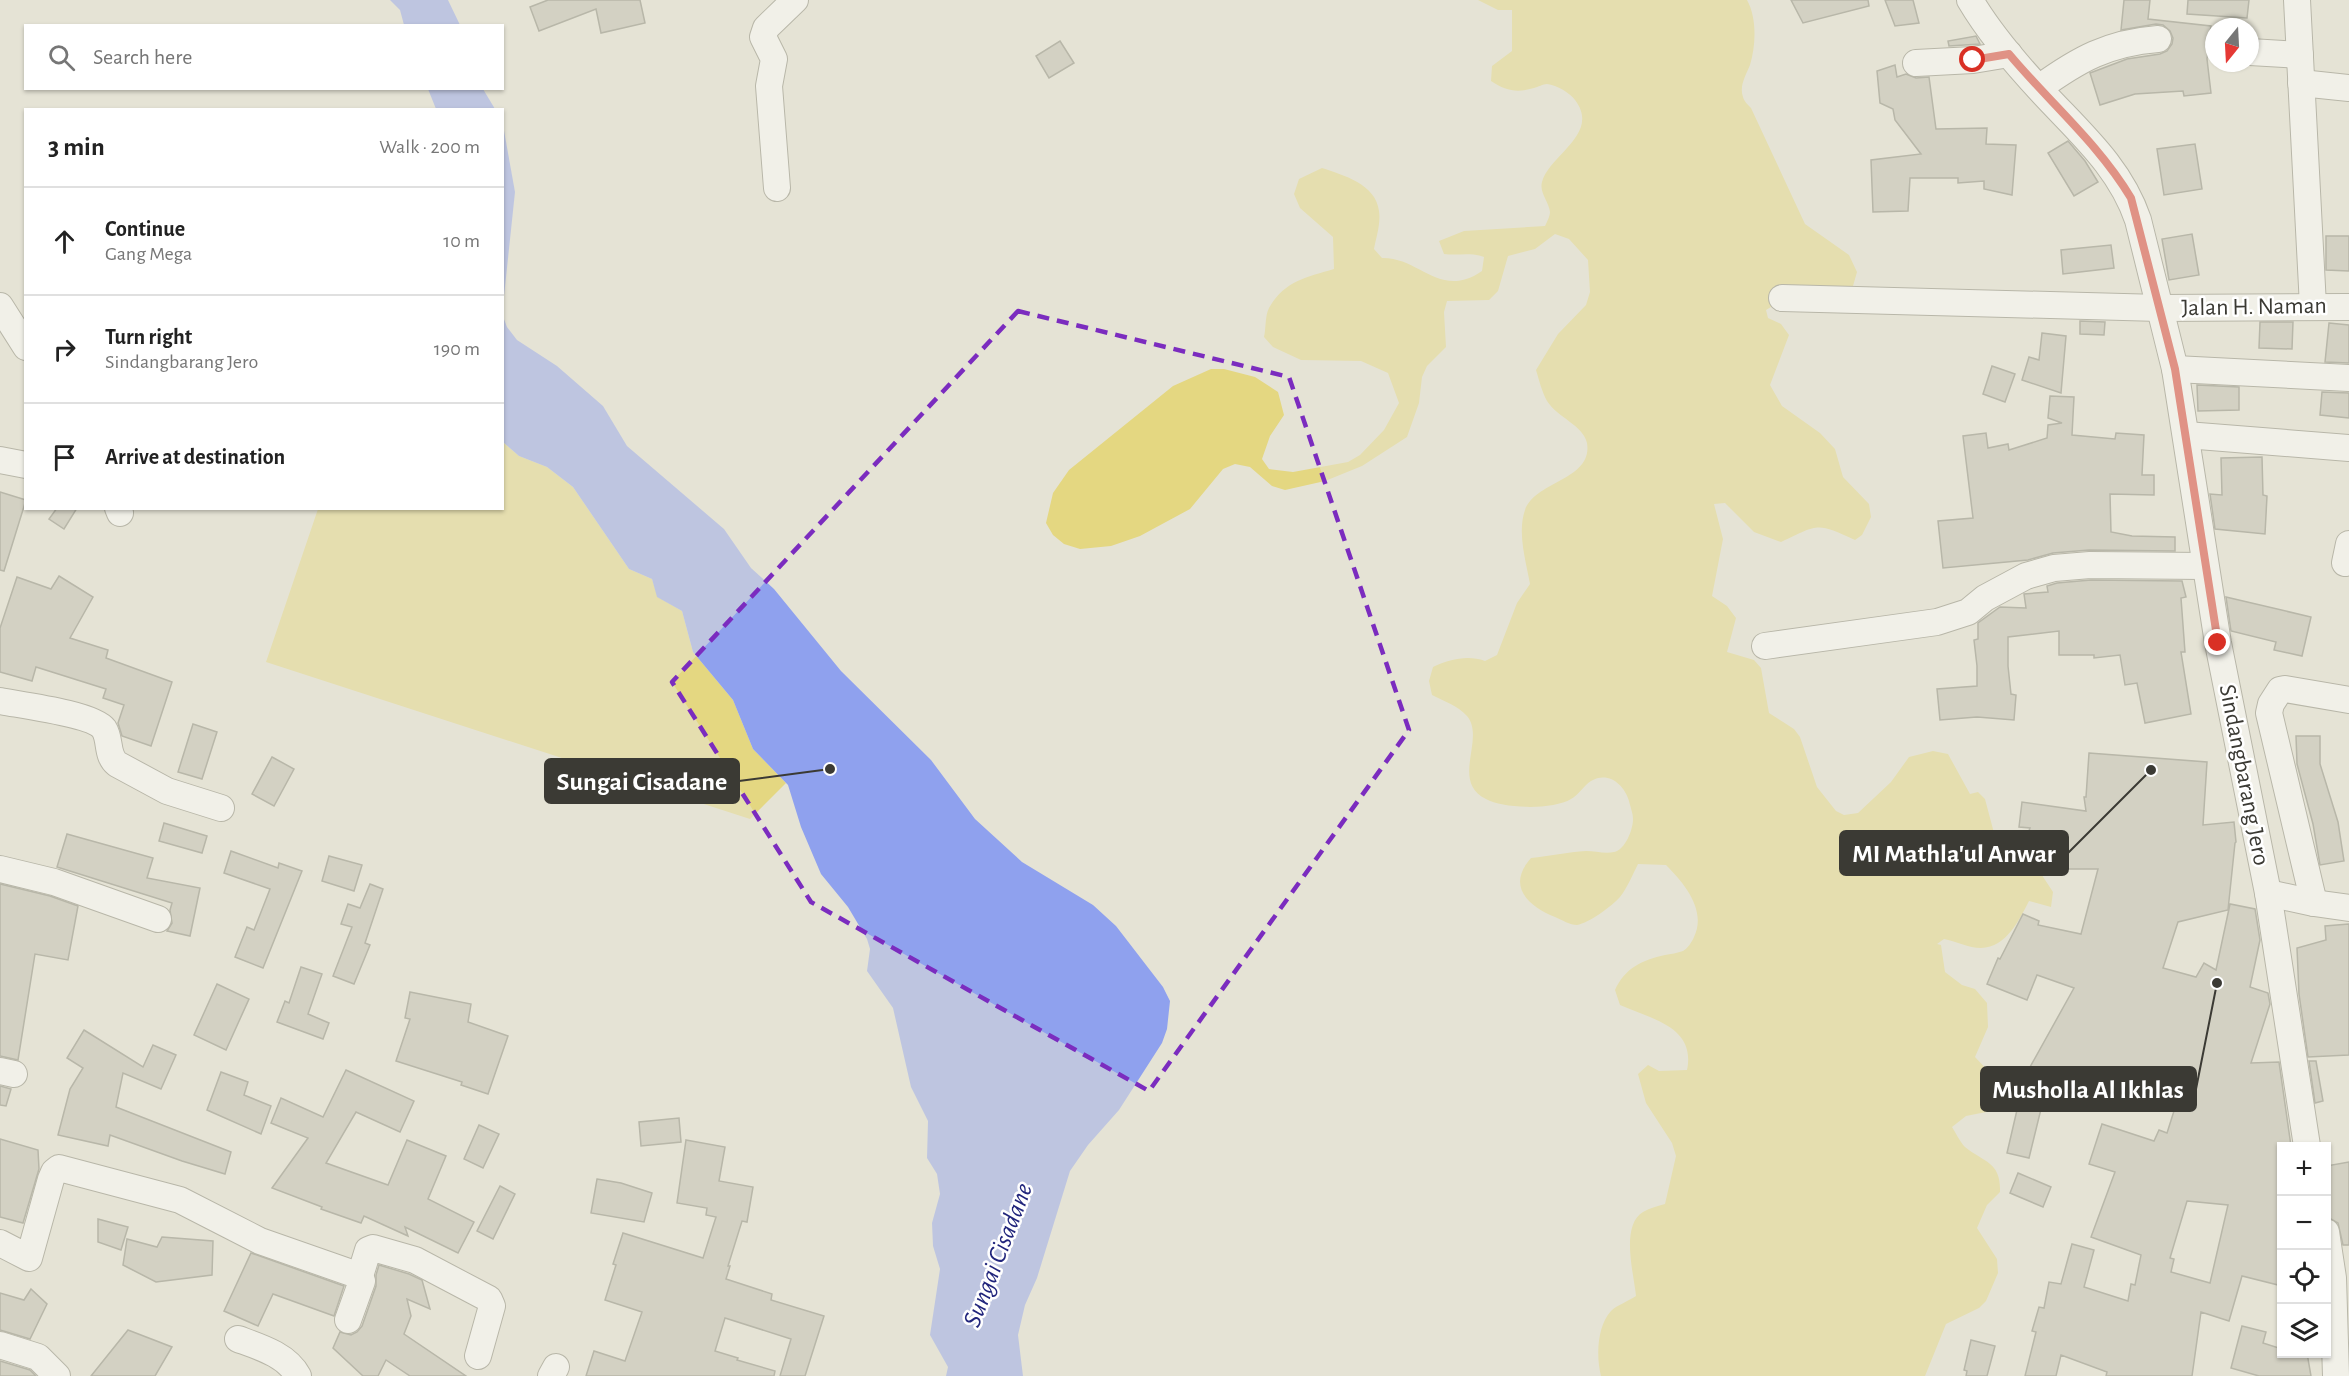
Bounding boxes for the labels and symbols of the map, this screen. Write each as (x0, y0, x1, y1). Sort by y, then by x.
north arrow (2205, 18, 2259, 72)
route start (1959, 46, 1985, 72)
street label: Jalan H. Naman (2181, 294, 2327, 320)
route end (2204, 629, 2230, 655)
street label: Sindangbarang Jero (2215, 682, 2273, 868)
callout: Sungai Cisadane (545, 759, 739, 803)
text: Sungai Cisadane (557, 769, 727, 795)
callout: MI Mathla'ul Anwar (1840, 831, 2068, 875)
text: MI Mathla'ul Anwar (1852, 841, 2056, 867)
callout: Musholla Al Ikhlas (1981, 1067, 2196, 1111)
text: Musholla Al Ikhlas (1992, 1077, 2184, 1103)
water label: Sungai Cisadane (959, 1179, 1037, 1330)

